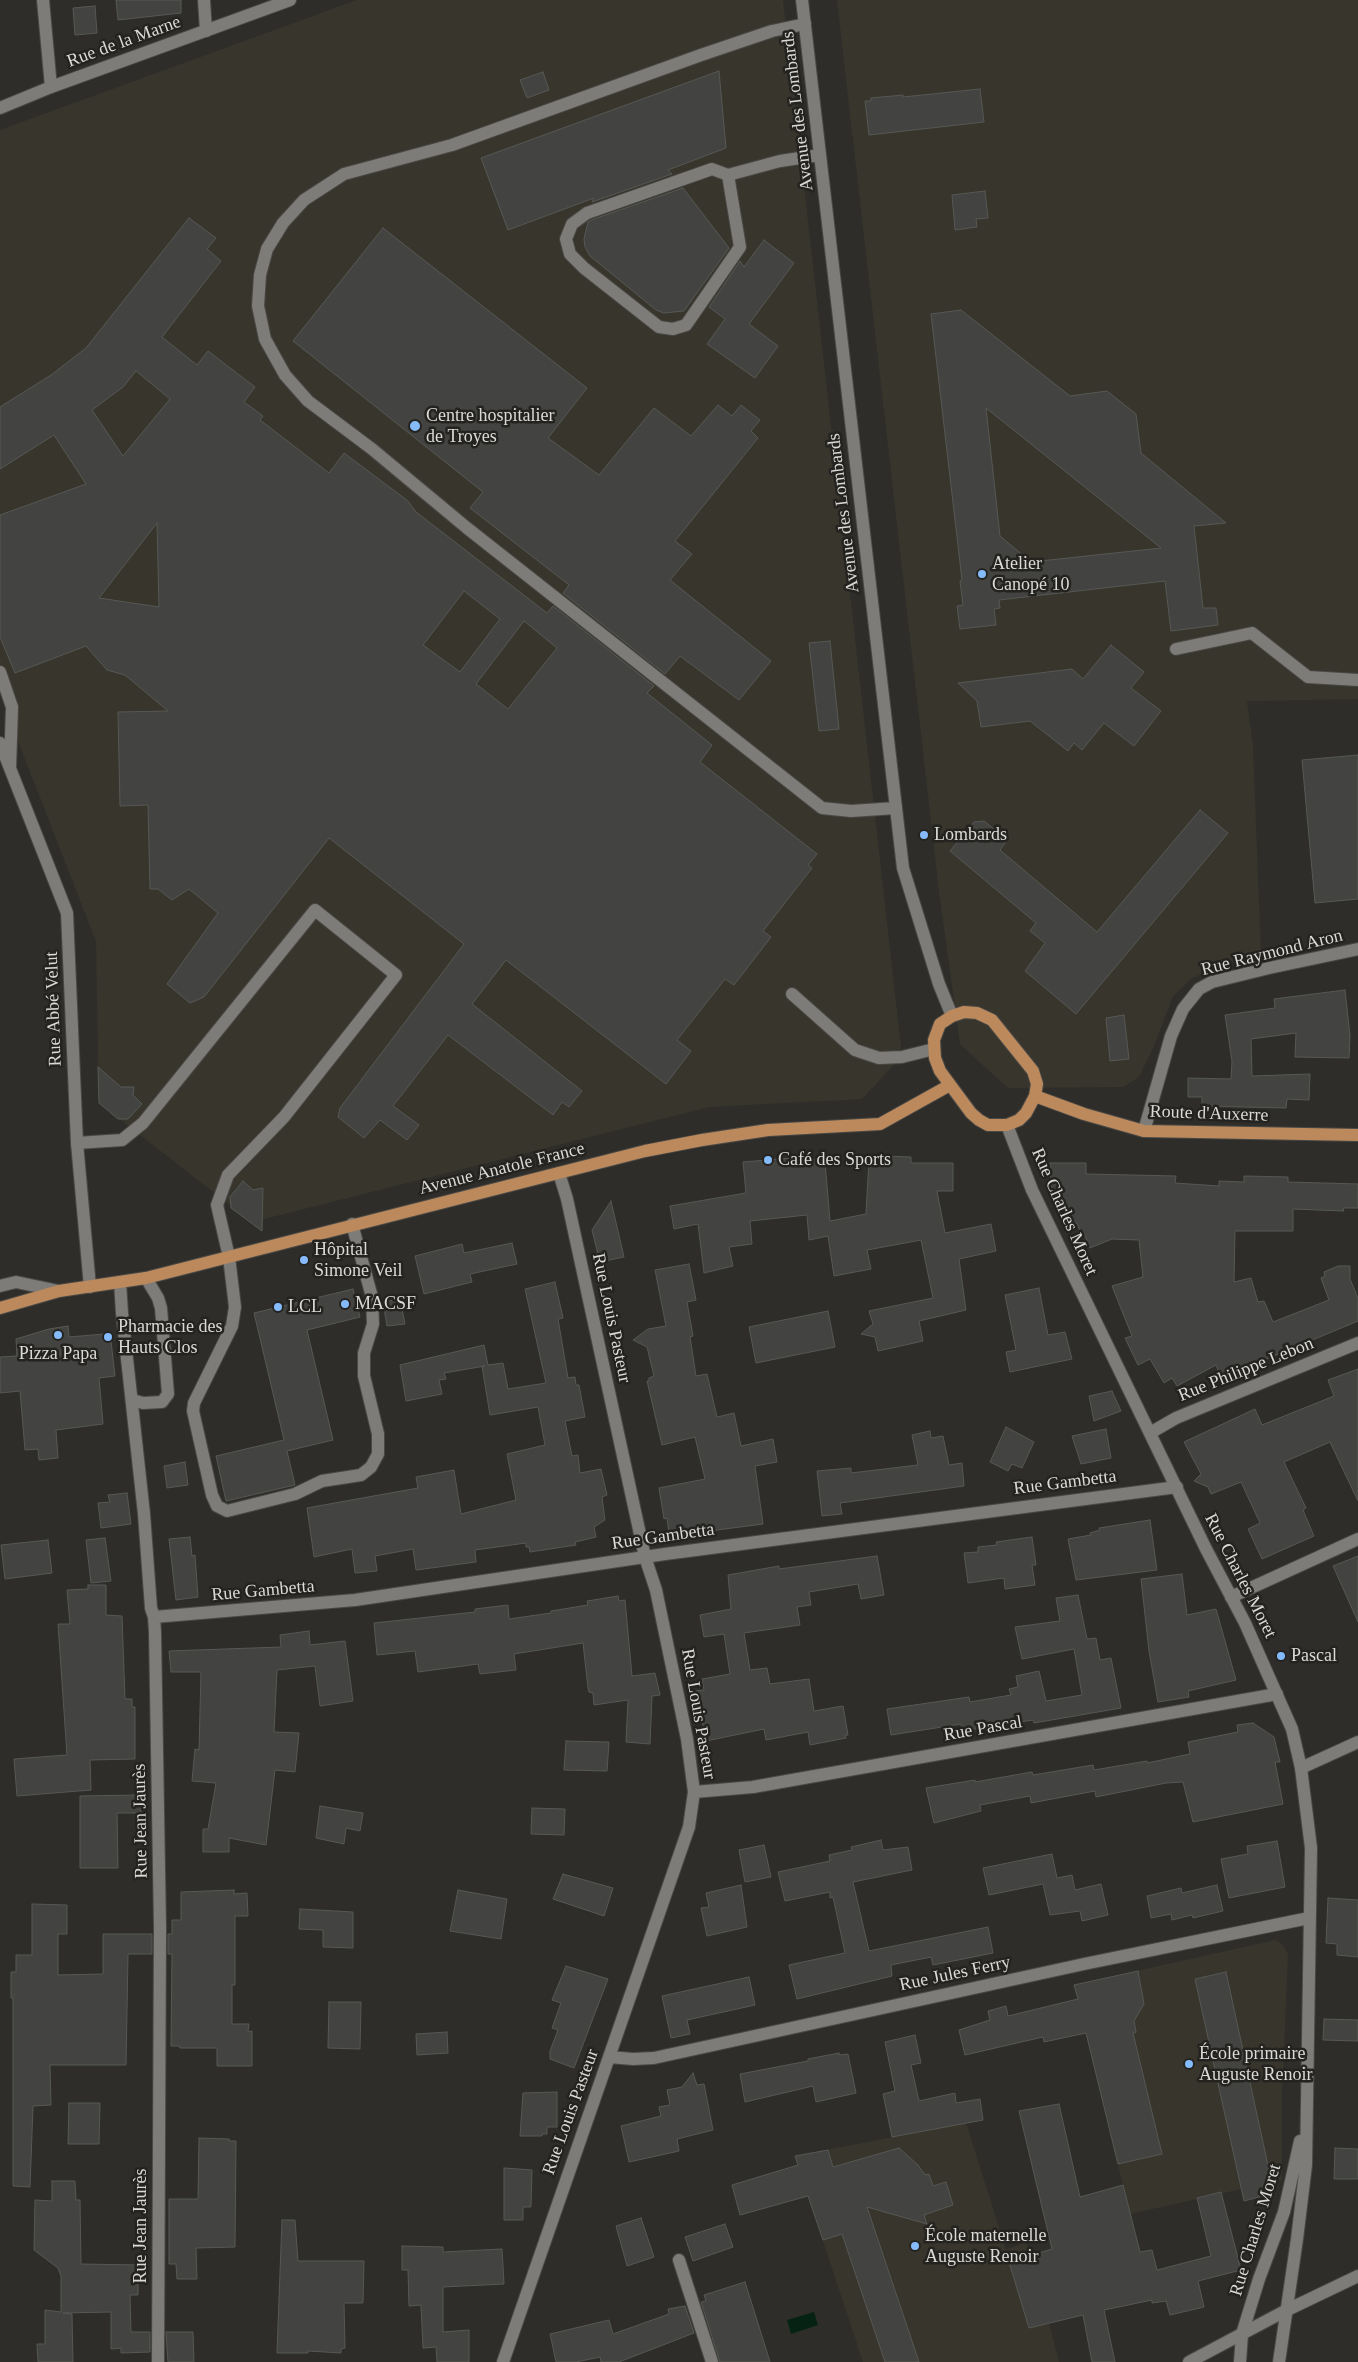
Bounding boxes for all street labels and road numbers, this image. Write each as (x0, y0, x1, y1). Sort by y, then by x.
street label: Rue de la Marne (64, 11, 184, 73)
street label: Avenue des Lombards (777, 30, 819, 192)
street label: Avenue des Lombards (823, 432, 865, 594)
street label: Rue Raymond Aron (1199, 925, 1345, 981)
street label: Rue Abbé Velut (41, 951, 67, 1067)
street label: Route d'Auxerre (1149, 1101, 1269, 1127)
street label: Avenue Anatole France (417, 1138, 587, 1200)
street label: Rue Charles Moret (1026, 1145, 1102, 1279)
street label: Rue Louis Pasteur (587, 1251, 635, 1385)
street label: Rue Philippe Lebon (1175, 1333, 1317, 1407)
street label: Rue Gambetta (1012, 1466, 1118, 1500)
street label: Rue Charles Moret (1199, 1510, 1281, 1642)
street label: Rue Gambetta (610, 1519, 716, 1555)
street label: Rue Gambetta (211, 1576, 315, 1606)
street label: Rue Louis Pasteur (676, 1647, 720, 1781)
street label: Rue Pascal (942, 1711, 1024, 1747)
street label: Rue Jean Jaurès (129, 1763, 153, 1879)
street label: Rue Jules Ferry (897, 1952, 1013, 1996)
street label: Rue Louis Pasteur (538, 2046, 604, 2178)
street label: Rue Charles Moret (1226, 2161, 1286, 2299)
street label: Rue Jean Jaurès (130, 2169, 152, 2283)

